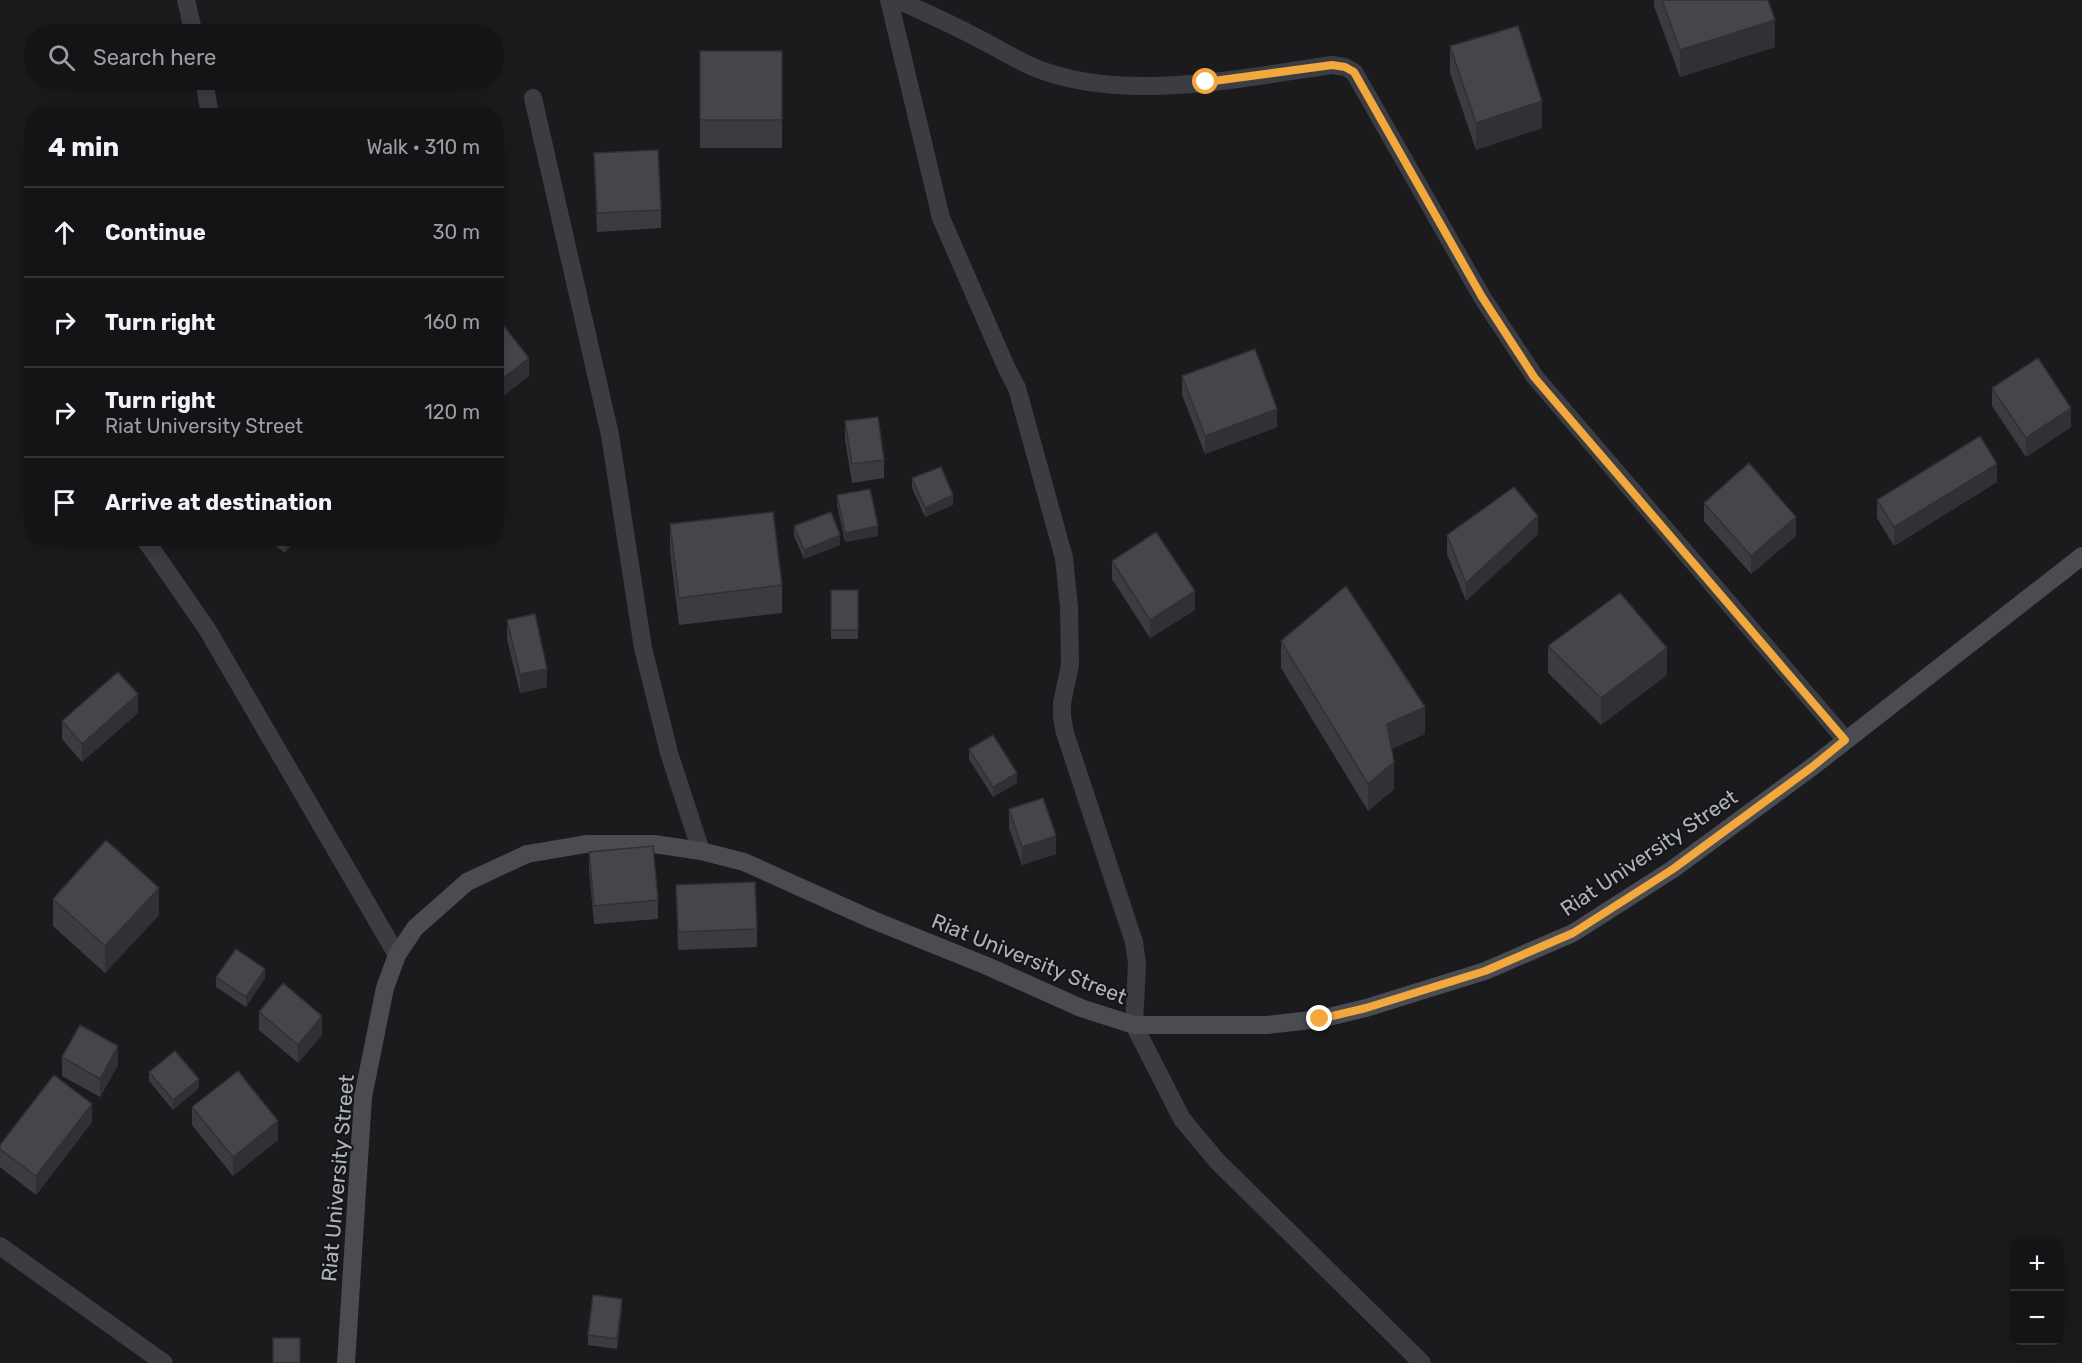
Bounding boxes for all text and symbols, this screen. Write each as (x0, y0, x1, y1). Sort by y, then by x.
search box (24, 24, 504, 90)
icon: search (45, 41, 78, 74)
text: Search here (93, 44, 216, 71)
route start (1192, 68, 1218, 94)
text: 4 min (48, 132, 119, 163)
text: Walk · 310 m (366, 135, 480, 159)
icon: ahead (48, 216, 81, 249)
text: Continue (105, 219, 206, 246)
text: 30 m (433, 220, 480, 244)
icon: right (48, 306, 81, 339)
text: Turn right (105, 309, 215, 336)
text: 160 m (424, 310, 480, 334)
text: Turn right (105, 387, 215, 414)
icon: right (48, 396, 81, 429)
text: 120 m (424, 400, 480, 424)
text: Riat University Street (105, 414, 303, 438)
icon: arrive (48, 486, 81, 519)
text: Arrive at destination (105, 489, 332, 516)
street label: Riat University Street (1555, 784, 1742, 921)
street label: Riat University Street (928, 908, 1130, 1009)
route end (1306, 1005, 1332, 1031)
street label: Riat University Street (316, 1073, 359, 1283)
map controls (2010, 1237, 2064, 1345)
button: + (2010, 1237, 2064, 1291)
button: − (2010, 1291, 2064, 1345)

